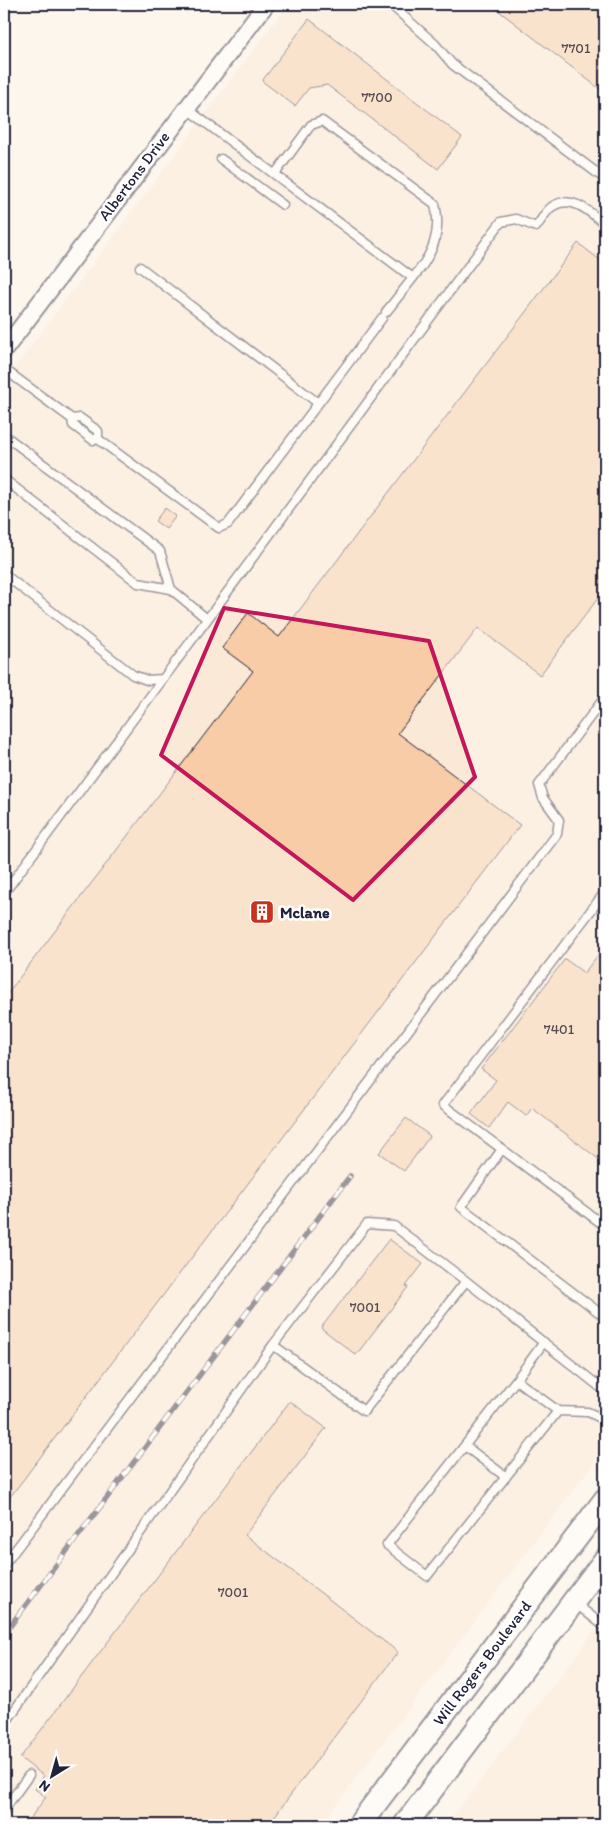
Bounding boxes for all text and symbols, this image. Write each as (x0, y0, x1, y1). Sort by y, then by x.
house number: 7701 (561, 40, 591, 57)
house number: 7700 (361, 89, 393, 106)
street label: Albertons Drive (94, 128, 174, 224)
building icon: Mclane (249, 899, 275, 925)
place label: Mclane (280, 903, 330, 922)
house number: 7401 (544, 1021, 575, 1038)
house number: 7001 (350, 1299, 381, 1316)
house number: 7001 (218, 1584, 249, 1601)
street label: Will Rogers Boulevard (429, 1597, 535, 1729)
north arrow (28, 1752, 78, 1802)
text: N (36, 1776, 53, 1796)

